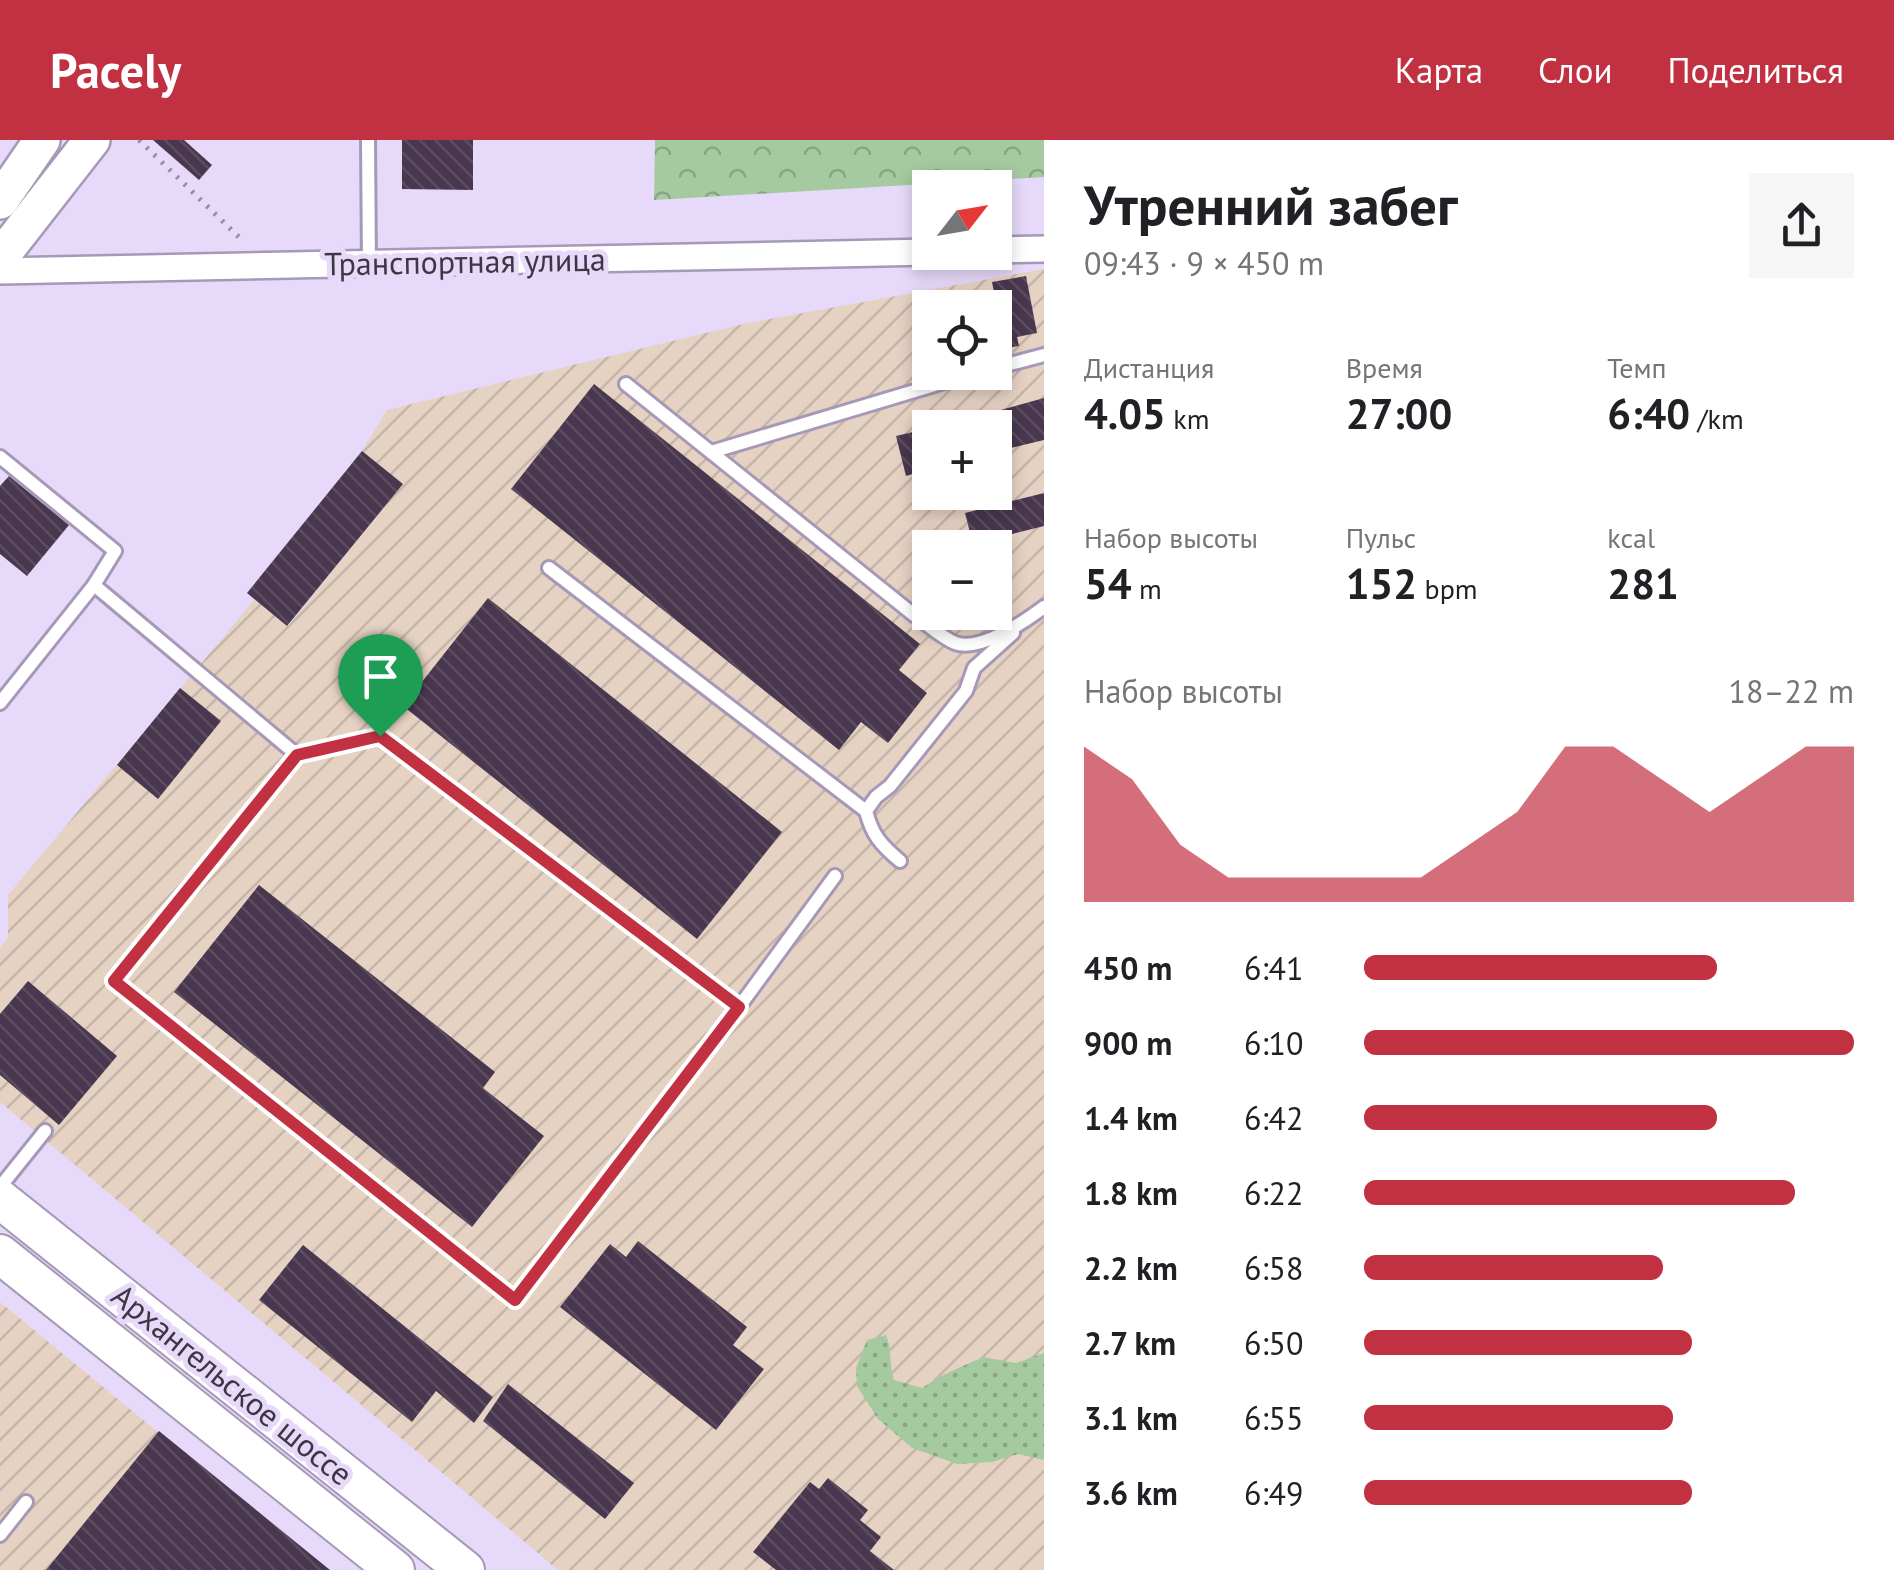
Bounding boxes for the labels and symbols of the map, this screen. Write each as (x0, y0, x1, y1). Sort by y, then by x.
north arrow (912, 170, 1012, 270)
street label: Транспортная улица (324, 238, 606, 284)
pin (338, 634, 423, 737)
street label: Архангельское шоссе (104, 1274, 362, 1494)

